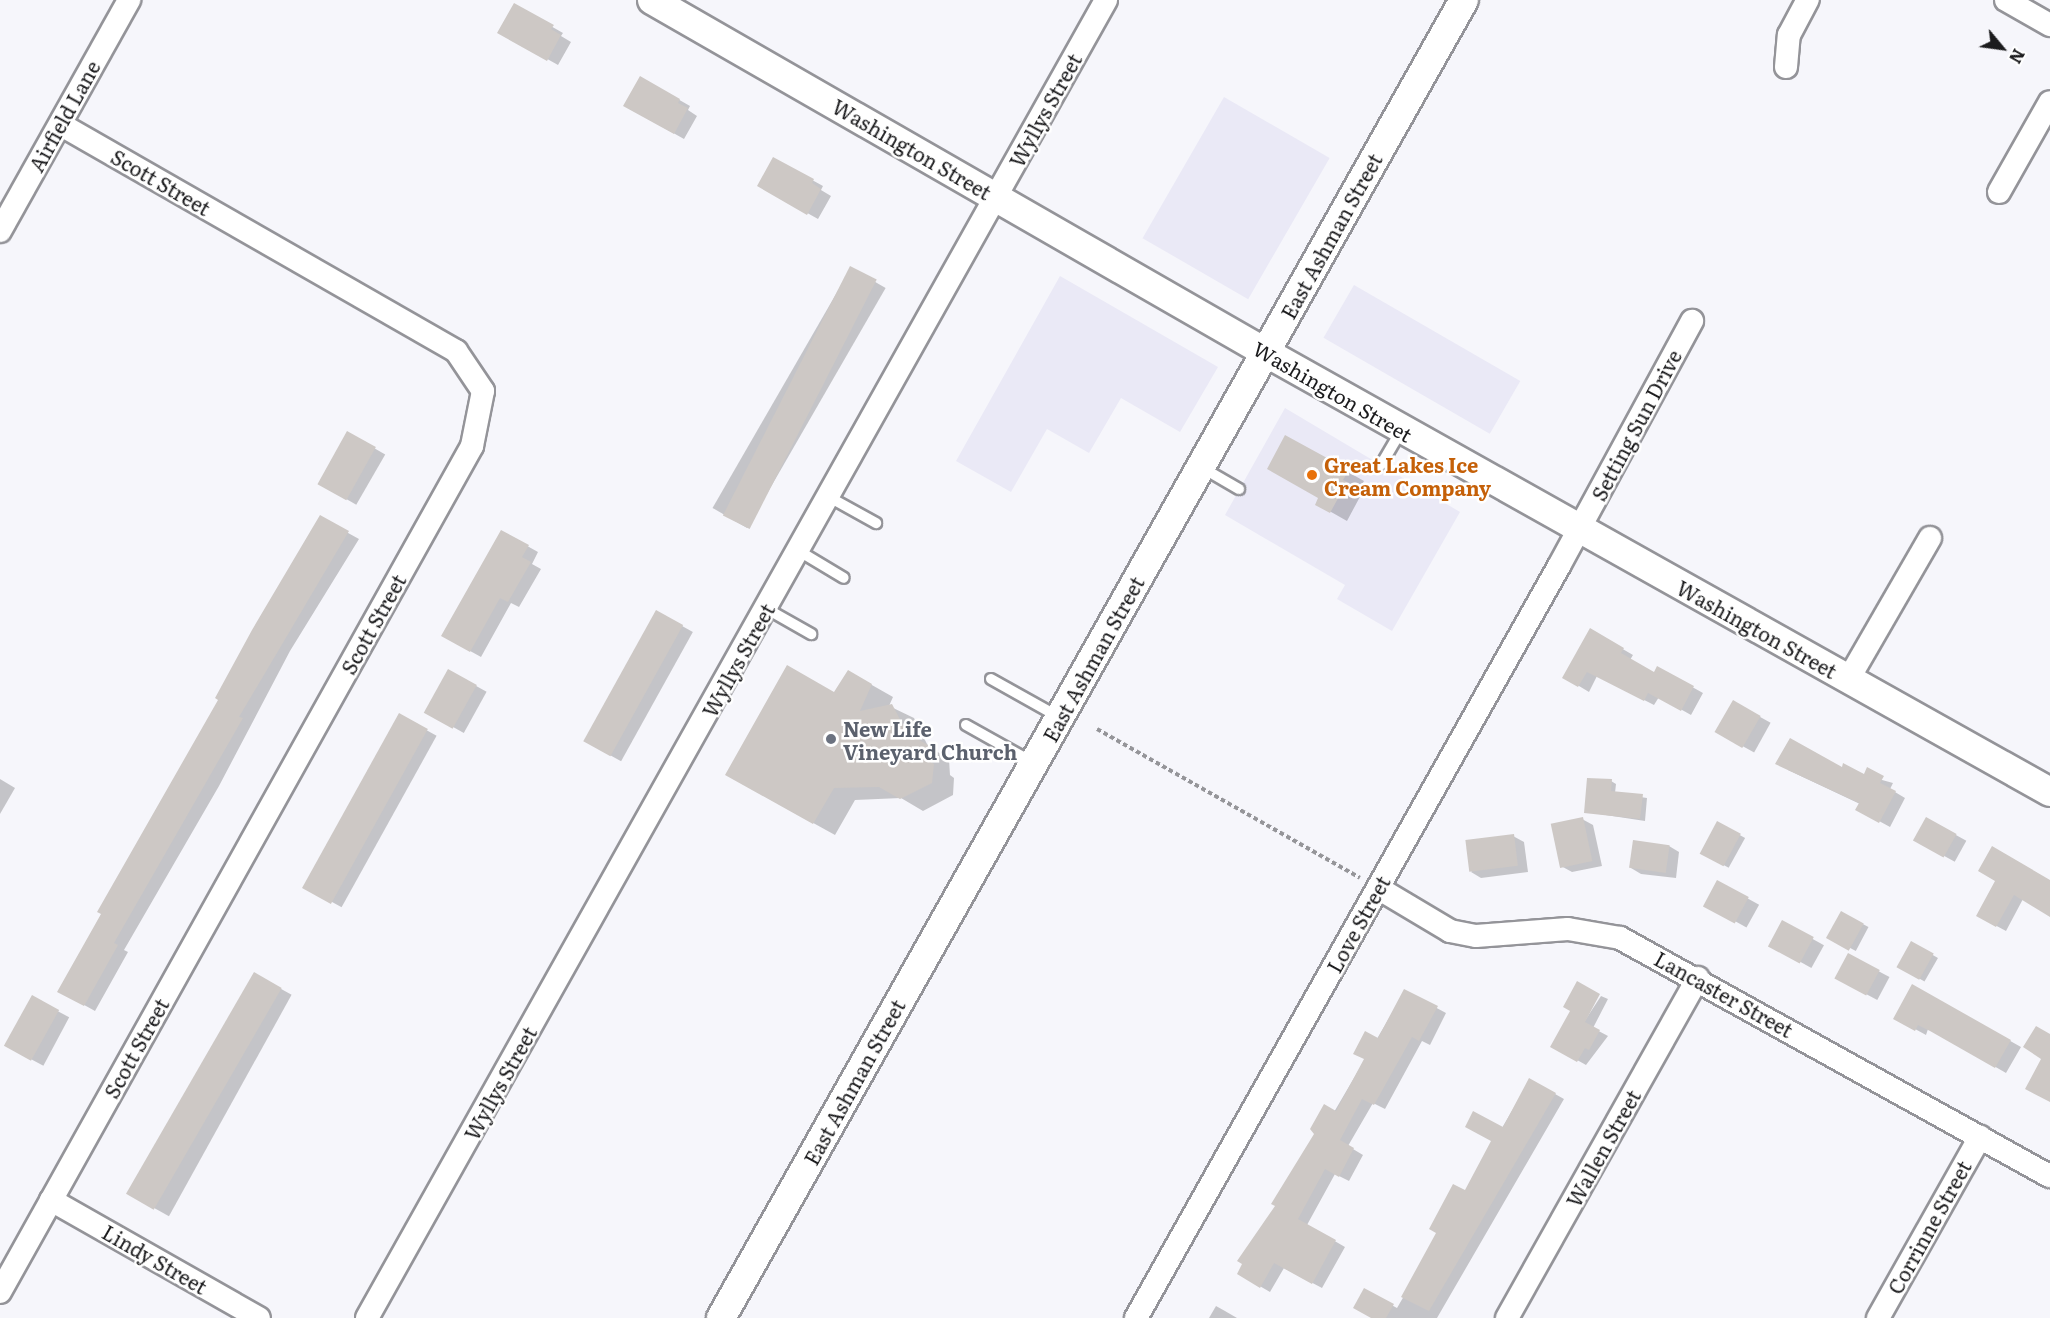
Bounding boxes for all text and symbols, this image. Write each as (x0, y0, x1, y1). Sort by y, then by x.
north arrow (1972, 18, 2032, 78)
text: N (2004, 45, 2031, 68)
street label: Wyllys Street (1004, 49, 1086, 171)
street label: Airfield Lane (24, 56, 104, 176)
street label: Washington Street (828, 94, 996, 204)
street label: Scott Street (107, 144, 215, 220)
street label: East Ashman Street (1276, 149, 1386, 323)
street label: Washington Street (1249, 336, 1417, 446)
street label: Setting Sun Drive (1586, 345, 1686, 505)
place label: Great Lakes Ice Cream Company (1324, 452, 1491, 499)
marker: Great Lakes Ice Cream Company (1305, 468, 1319, 482)
street label: Scott Street (336, 570, 410, 678)
street label: East Ashman Street (1038, 572, 1148, 746)
street label: Washington Street (1673, 575, 1841, 683)
street label: Wyllys Street (697, 599, 779, 721)
place label: New Life Vineyard Church (843, 716, 1017, 763)
marker: New Life Vineyard Church (824, 732, 838, 746)
street label: Love Street (1322, 871, 1394, 977)
street label: Lancaster Street (1651, 946, 1797, 1042)
street label: Scott Street (99, 994, 173, 1102)
street label: East Ashman Street (799, 995, 909, 1169)
street label: Wyllys Street (459, 1022, 541, 1144)
street label: Wallen Street (1561, 1085, 1645, 1211)
street label: Corrinne Street (1882, 1156, 1976, 1298)
street label: Lindy Street (98, 1219, 212, 1299)

